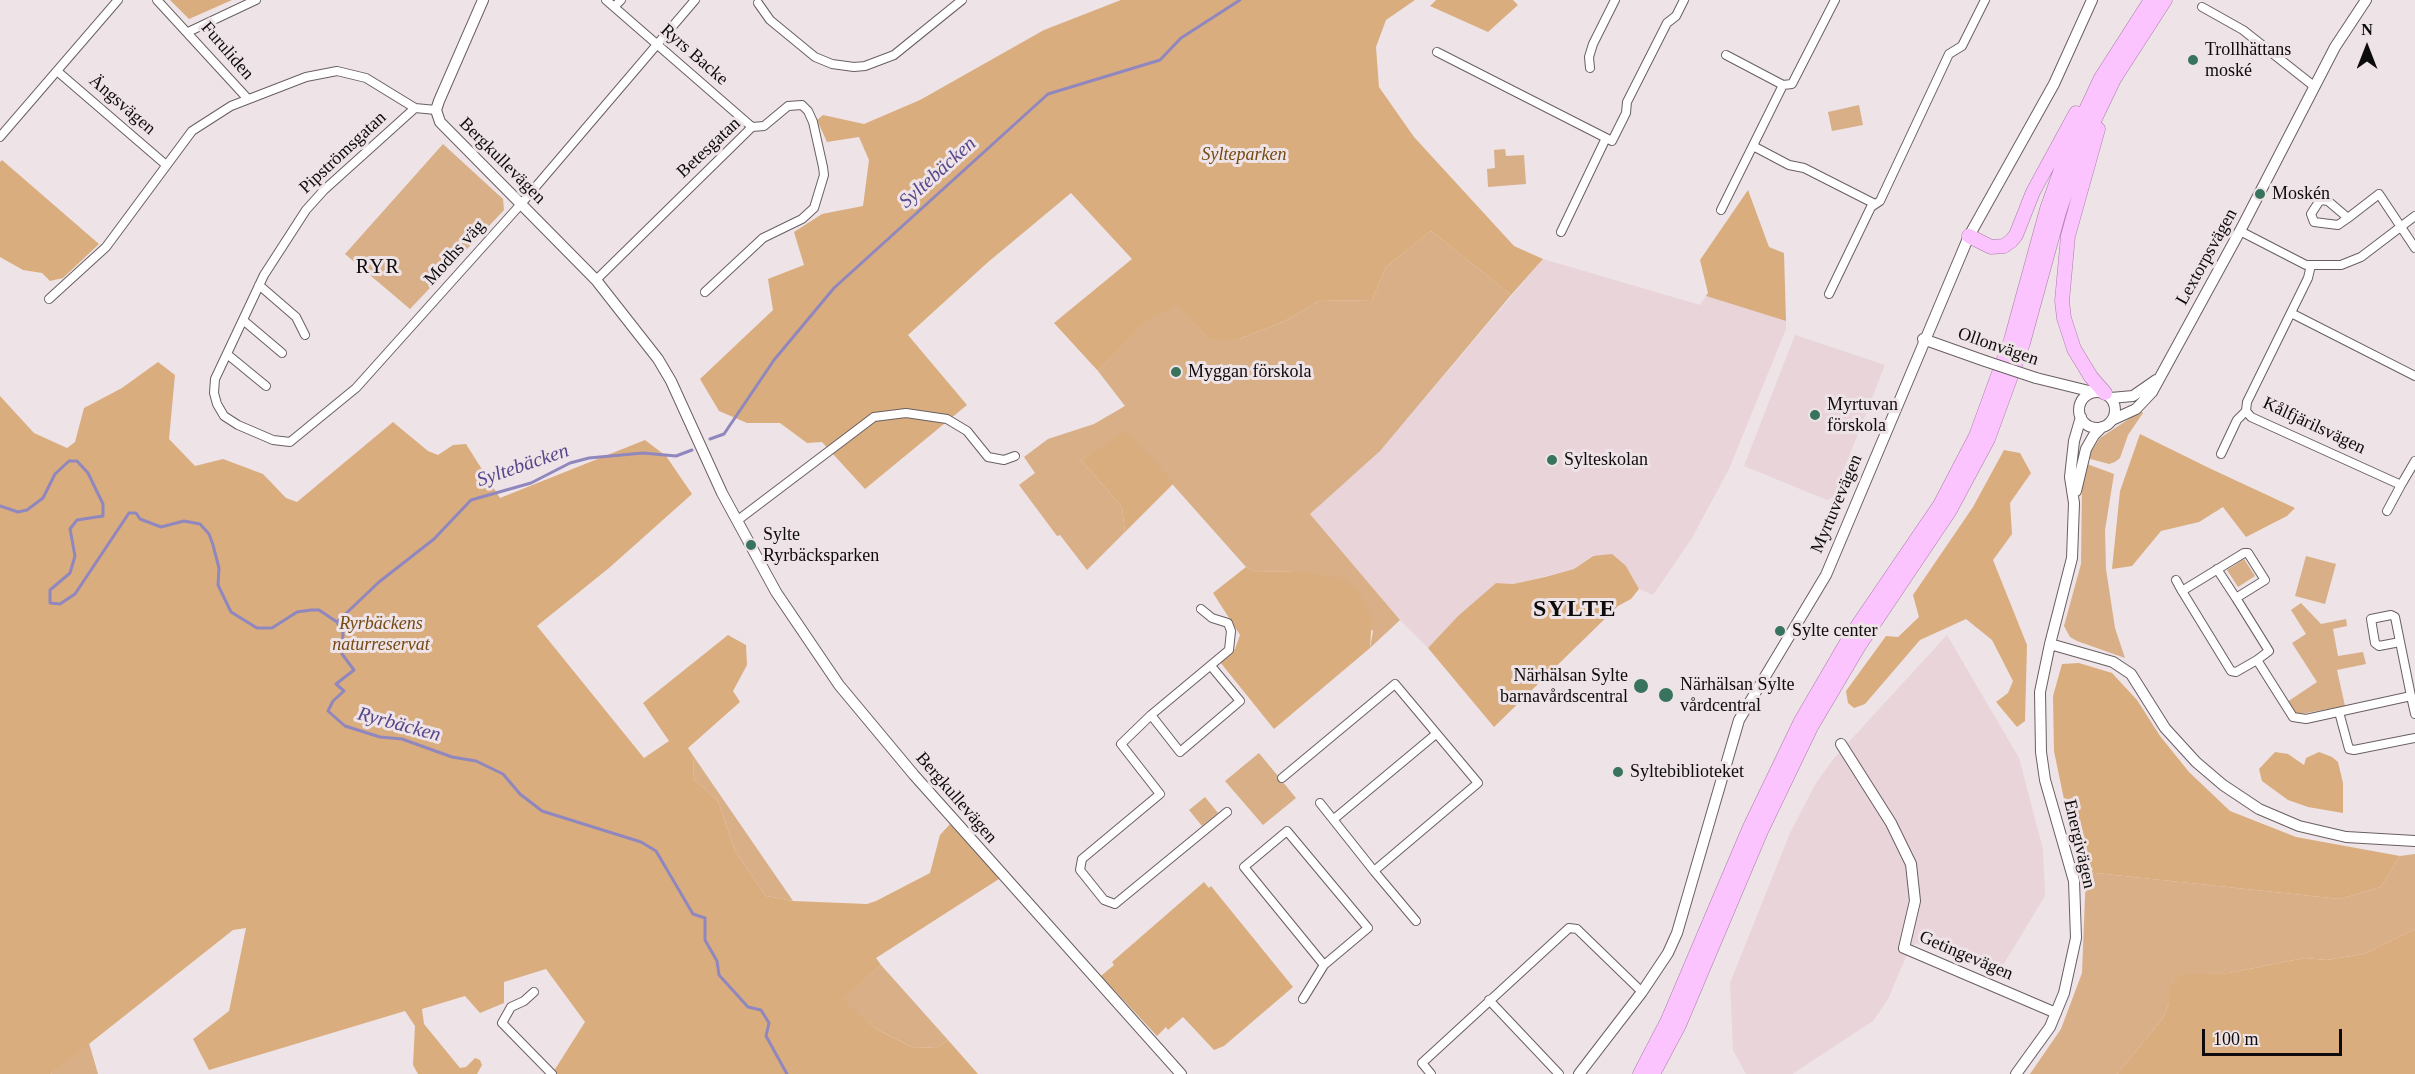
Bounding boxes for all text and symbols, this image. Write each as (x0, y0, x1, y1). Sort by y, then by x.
street label: Furuliden (196, 18, 258, 84)
north arrow (2337, 18, 2397, 78)
street label: Ryrs Backe (656, 20, 732, 90)
text: N (2361, 21, 2373, 38)
place label: Trollhättans moské (2205, 39, 2291, 82)
marker: Trollhättans moské (2186, 53, 2200, 67)
street label: Ängsvägen (84, 70, 160, 140)
street label: Pipströmsgatan (295, 107, 391, 199)
street label: Bergkullevägen (454, 113, 550, 209)
street label: Betesgatan (673, 113, 745, 183)
water label: Syltebäcken (894, 132, 982, 214)
park label: Sylteparken (1202, 144, 1286, 166)
place label: Moskén (2272, 183, 2330, 205)
marker: Moskén (2253, 187, 2267, 201)
street label: Lextorpsvägen (2172, 205, 2242, 309)
street label: Modhs väg (420, 216, 490, 290)
district label: RYR (356, 256, 400, 280)
street label: Ollonvägen (1955, 323, 2041, 371)
place label: Myggan förskola (1188, 361, 1311, 383)
marker: Myggan förskola (1169, 365, 1183, 379)
street label: Kålfjärilsvägen (2259, 393, 2369, 459)
place label: Myrtuvan förskola (1827, 394, 1898, 436)
marker: Myrtuvan förskola (1808, 408, 1822, 422)
water label: Syltebäcken (474, 439, 572, 493)
place label: Sylteskolan (1564, 449, 1648, 471)
street label: Myrtuvevägen (1807, 451, 1867, 557)
marker: Sylteskolan (1545, 453, 1559, 467)
place label: Sylte Ryrbäcksparken (763, 524, 879, 566)
marker: Sylte Ryrbäcksparken (744, 538, 758, 552)
district label: SYLTE (1533, 596, 1617, 624)
park label: Ryrbäckens naturreservat (332, 613, 430, 656)
place label: Sylte center (1792, 620, 1877, 642)
marker: Sylte center (1773, 624, 1787, 638)
place label: Närhälsan Sylte barnavårdscentral (1500, 665, 1628, 708)
place label: Närhälsan Sylte vårdcentral (1680, 674, 1794, 716)
marker: Närhälsan Sylte barnavårdscentral (1632, 677, 1650, 695)
marker: Närhälsan Sylte vårdcentral (1657, 686, 1675, 704)
water label: Ryrbäcken (355, 702, 443, 748)
street label: Bergkullevägen (911, 748, 1001, 848)
place label: Syltebiblioteket (1630, 761, 1744, 783)
marker: Syltebiblioteket (1611, 765, 1625, 779)
street label: Energivägen (2058, 797, 2100, 891)
street label: Getingevägen (1916, 927, 2016, 985)
scale bar (2205, 1017, 2344, 1055)
text: 100 m (2213, 1029, 2259, 1049)

